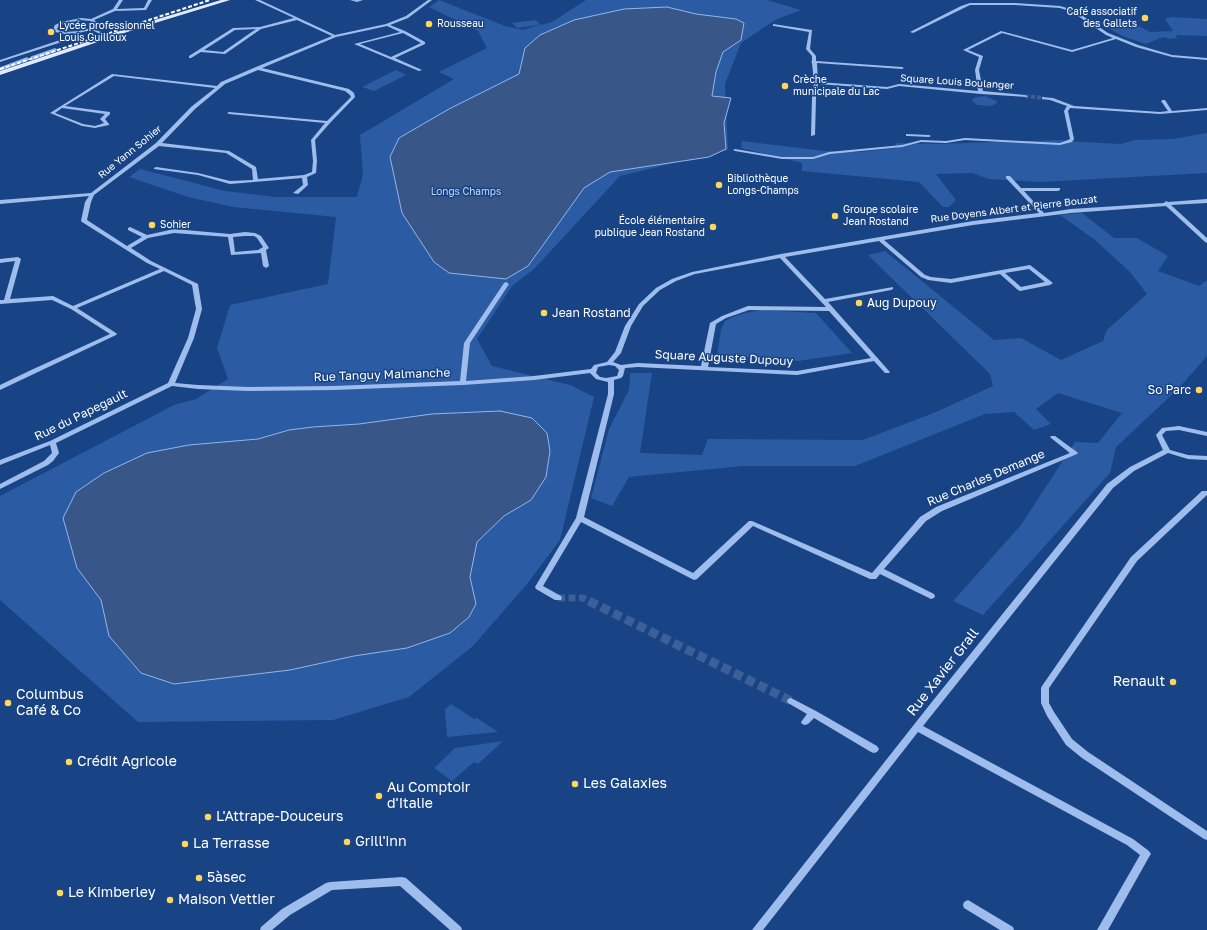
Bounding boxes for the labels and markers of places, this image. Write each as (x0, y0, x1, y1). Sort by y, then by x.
place label: Café associatif des Gallets (1066, 6, 1137, 30)
marker: Café associatif des Gallets (1140, 13, 1150, 23)
place label: Rousseau (437, 18, 484, 30)
marker: Rousseau (424, 19, 434, 29)
place label: Lycée professionnel Louis Guilloux (59, 20, 155, 44)
marker: Lycée professionnel Louis Guilloux (46, 27, 56, 37)
place label: Crèche municipale du Lac (793, 74, 880, 98)
marker: Crèche municipale du Lac (780, 81, 790, 91)
place label: Bibliothèque Longs-Champs (727, 173, 799, 196)
marker: Bibliothèque Longs-Champs (714, 180, 724, 190)
place label: Groupe scolaire Jean Rostand (843, 204, 918, 228)
marker: Groupe scolaire Jean Rostand (830, 211, 840, 221)
place label: École élémentaire publique Jean Rostand (595, 215, 705, 238)
place label: Sohier (160, 219, 191, 231)
marker: Sohier (147, 220, 157, 230)
marker: École élémentaire publique Jean Rostand (708, 222, 718, 232)
place label: Aug Dupouy (867, 296, 937, 310)
marker: Aug Dupouy (854, 298, 864, 308)
place label: Jean Rostand (552, 306, 631, 320)
marker: Jean Rostand (539, 308, 549, 318)
place label: So Parc (1148, 383, 1191, 397)
marker: So Parc (1194, 385, 1204, 395)
place label: Renault (1113, 674, 1165, 690)
marker: Renault (1168, 677, 1178, 687)
place label: Columbus Café & Co (16, 687, 84, 720)
marker: Columbus Café & Co (3, 698, 13, 708)
place label: Crédit Agricole (77, 754, 177, 770)
marker: Crédit Agricole (64, 757, 74, 767)
place label: Les Galaxies (583, 776, 667, 792)
marker: Les Galaxies (570, 779, 580, 789)
place label: Au Comptoir d'Italie (387, 780, 470, 812)
marker: Au Comptoir d'Italie (374, 791, 384, 801)
place label: L'Attrape-Douceurs (216, 809, 343, 825)
marker: L'Attrape-Douceurs (203, 812, 213, 822)
place label: Grill'inn (355, 834, 407, 850)
place label: La Terrasse (193, 836, 270, 852)
marker: Grill'inn (342, 837, 352, 847)
marker: La Terrasse (180, 839, 190, 849)
place label: 5àsec (207, 870, 246, 886)
marker: 5àsec (194, 873, 204, 883)
place label: Le Kimberley (68, 885, 155, 901)
marker: Le Kimberley (55, 888, 65, 898)
place label: Maison Vettier (178, 892, 275, 908)
marker: Maison Vettier (165, 895, 175, 905)

